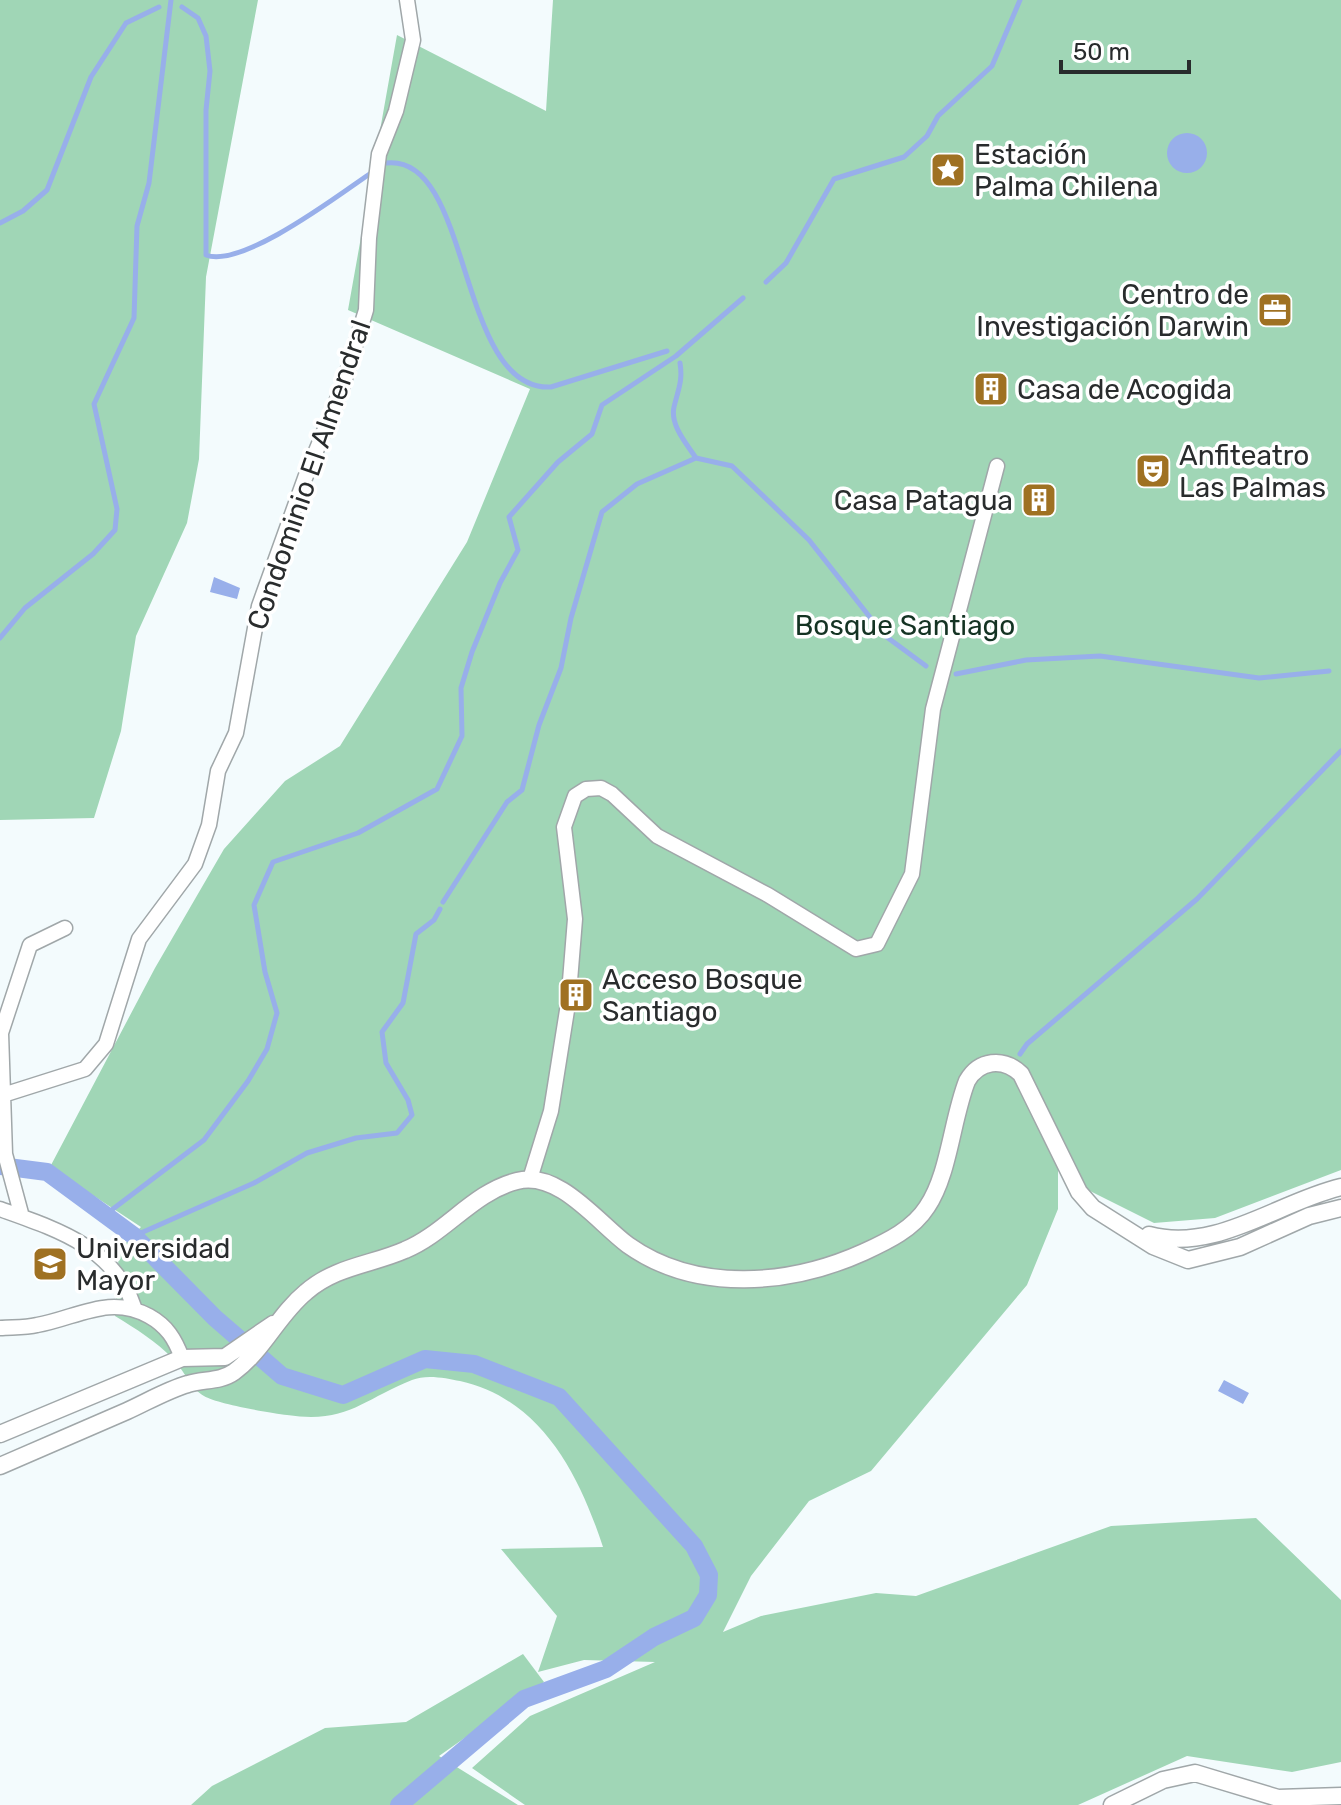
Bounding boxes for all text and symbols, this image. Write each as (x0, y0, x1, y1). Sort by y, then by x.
scale bar (1061, 24, 1189, 74)
text: 50 m (1073, 38, 1130, 66)
place label: Estación Palma Chilena (974, 138, 1159, 203)
place icon: Estación Palma Chilena (929, 151, 967, 189)
place label: Centro de Investigación Darwin (976, 278, 1249, 343)
office icon: Centro de Investigación Darwin (1256, 291, 1294, 329)
street label: Condominio El Almendral (240, 316, 378, 634)
building icon: Casa de Acogida (972, 370, 1010, 408)
place label: Casa de Acogida (1017, 373, 1232, 406)
place label: Anfiteatro Las Palmas (1179, 439, 1326, 504)
theatre icon: Anfiteatro Las Palmas (1134, 452, 1172, 490)
building icon: Casa Patagua (1020, 481, 1058, 519)
place label: Casa Patagua (834, 484, 1013, 517)
park label: Bosque Santiago (795, 609, 1015, 642)
place label: Acceso Bosque Santiago (602, 963, 803, 1028)
building icon: Acceso Bosque Santiago (557, 976, 595, 1014)
place label: Universidad Mayor (76, 1232, 231, 1297)
school or university icon: Universidad Mayor (31, 1245, 69, 1283)

